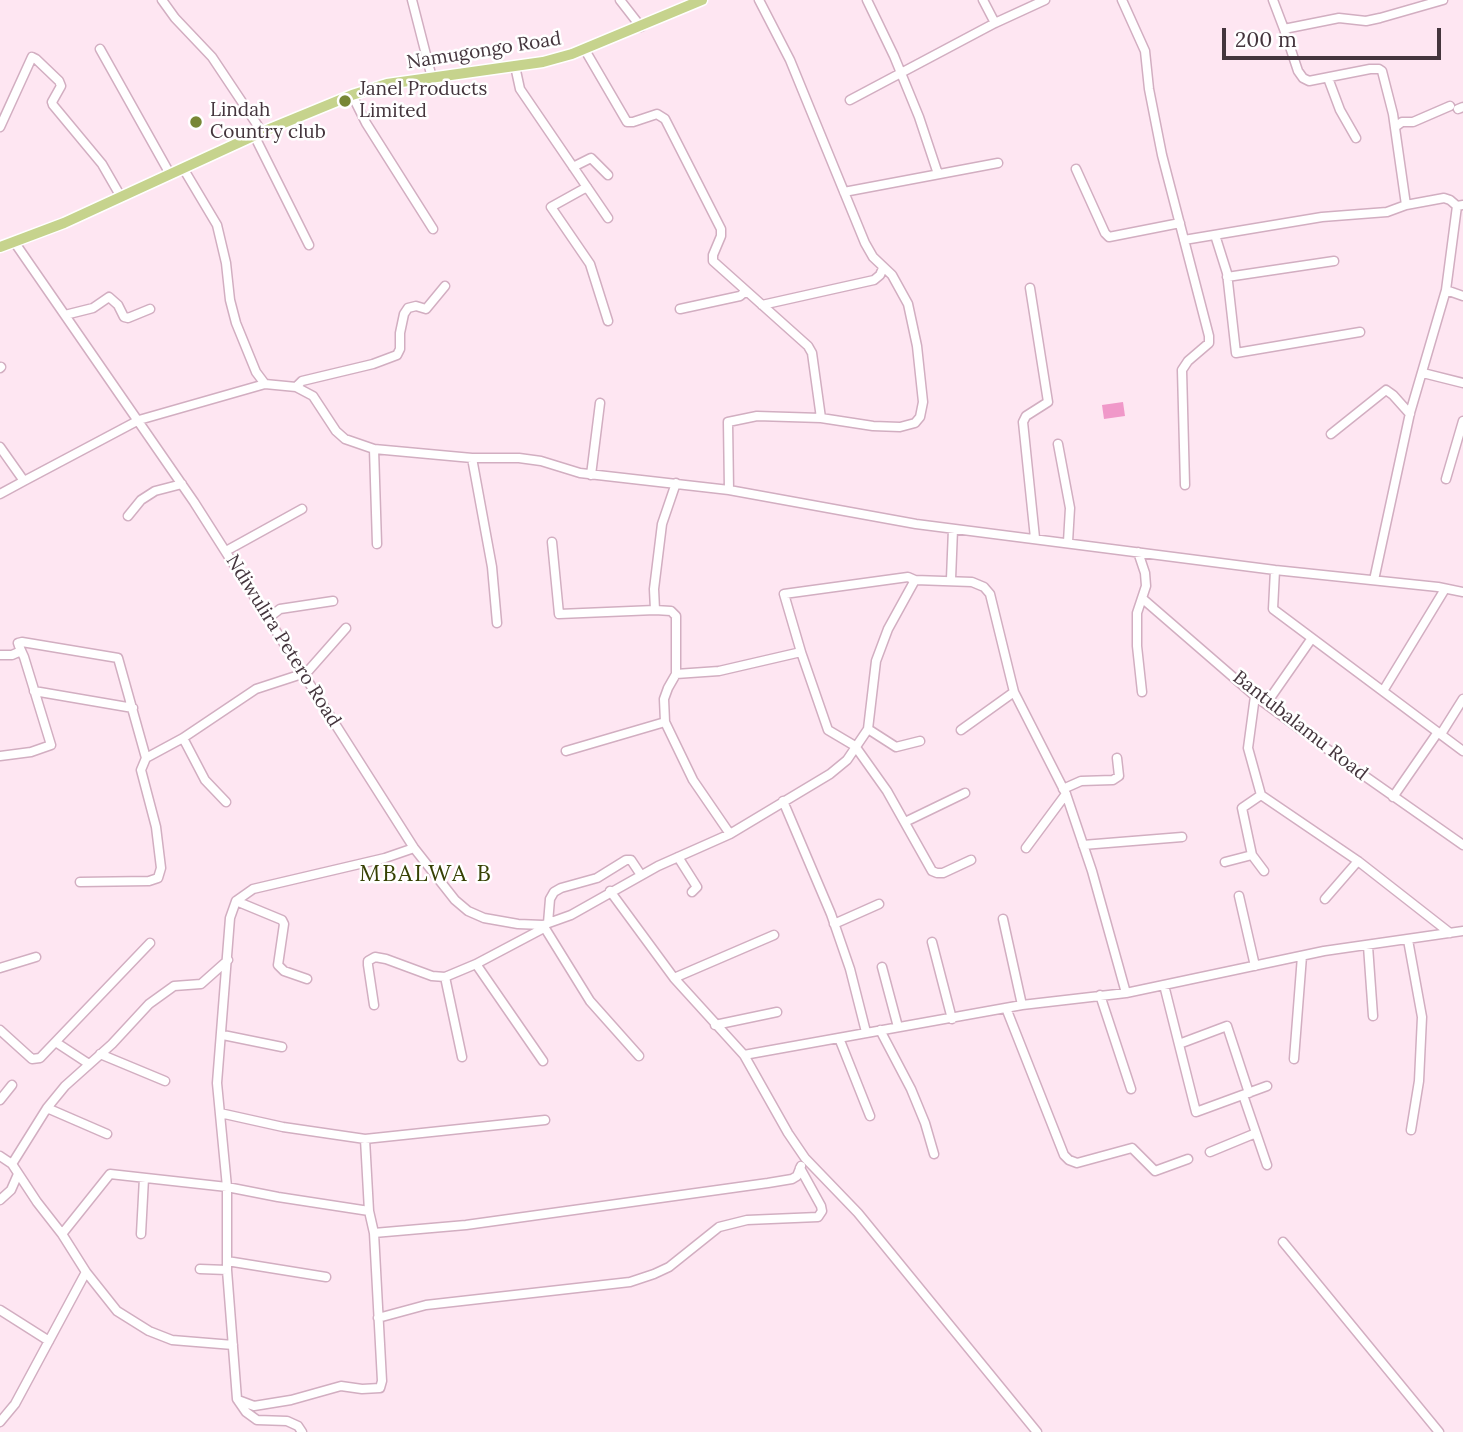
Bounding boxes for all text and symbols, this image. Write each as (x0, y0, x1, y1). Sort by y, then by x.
scale bar (1225, 14, 1444, 58)
text: 200 m (1235, 26, 1297, 53)
street label: Namugongo Road (405, 28, 563, 74)
place label: Janel Products Limited (359, 79, 487, 123)
marker: Janel Products Limited (337, 93, 353, 109)
place label: Lindah Country club (210, 100, 326, 144)
marker: Lindah Country club (188, 114, 204, 130)
street label: Ndiwulira Petero Road (221, 551, 345, 731)
street label: Bantubalamu Road (1228, 666, 1372, 786)
district label: MBALWA B (360, 860, 492, 888)

